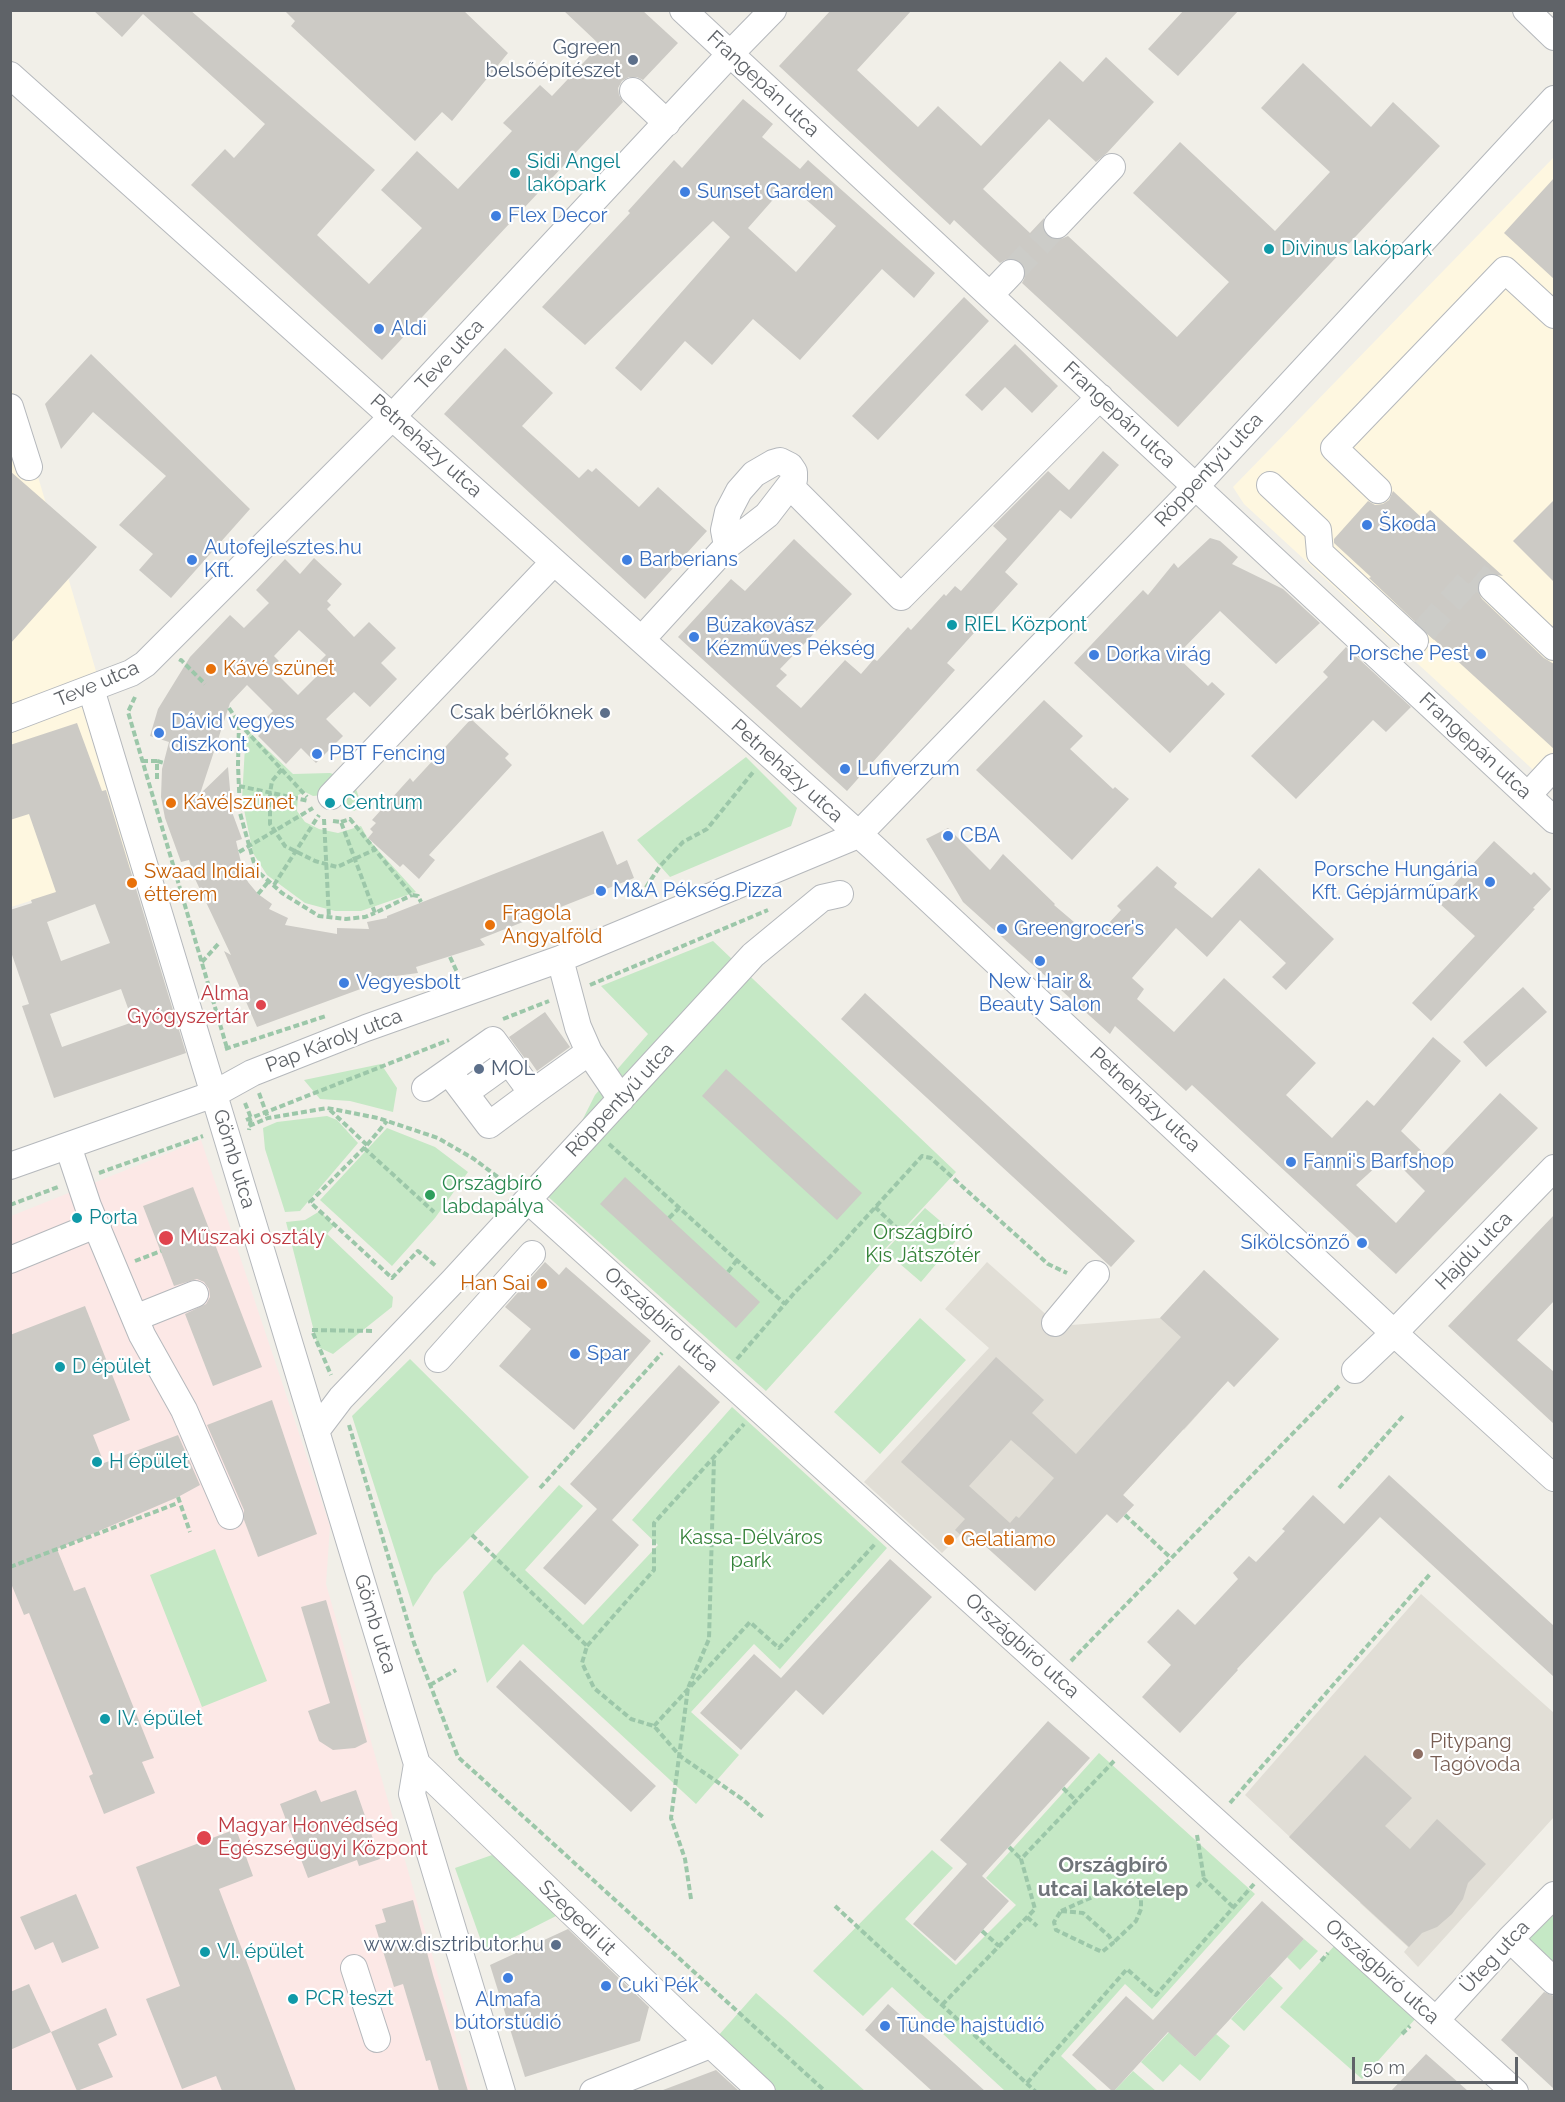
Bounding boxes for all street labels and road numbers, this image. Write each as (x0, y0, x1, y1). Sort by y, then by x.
street label: Frangepán utca (702, 26, 824, 142)
street label: Teve utca (411, 314, 489, 396)
street label: Frangepán utca (1058, 357, 1180, 473)
street label: Petneházy utca (365, 389, 487, 503)
street label: Röppentyű utca (1150, 408, 1268, 532)
street label: Teve utca (51, 656, 143, 712)
street label: Frangepán utca (1414, 688, 1536, 804)
street label: Petneházy utca (726, 714, 848, 828)
street label: Pap Károly utca (262, 1004, 406, 1078)
street label: Röppentyű utca (561, 1038, 679, 1162)
street label: Petneházy utca (1085, 1043, 1205, 1157)
street label: Gömb utca (208, 1107, 260, 1211)
street label: Hajdú utca (1431, 1207, 1517, 1295)
street label: Országbíró utca (599, 1262, 723, 1378)
street label: Gömb utca (349, 1572, 401, 1676)
street label: Országbíró utca (960, 1588, 1084, 1704)
street label: Szegedi út (533, 1875, 621, 1961)
street label: Országbíró utca (1320, 1914, 1444, 2030)
street label: Üteg utca (1455, 1916, 1535, 1998)

